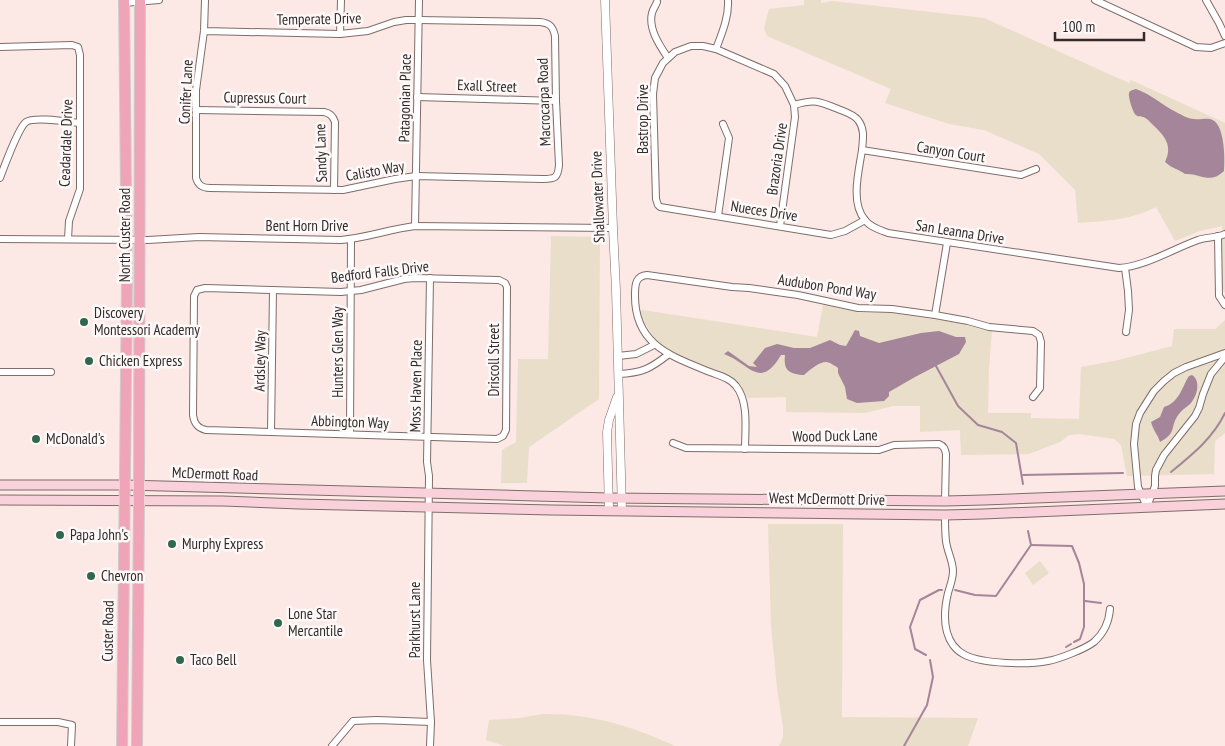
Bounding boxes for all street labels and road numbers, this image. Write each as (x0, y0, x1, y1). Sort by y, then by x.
street label: Temperate Drive (277, 8, 361, 29)
street label: Patagonian Place (394, 54, 415, 142)
street label: Macrocarpa Road (532, 58, 555, 146)
street label: Conifer Lane (174, 59, 197, 125)
street label: Exall Street (457, 75, 517, 96)
street label: Bastrop Drive (633, 84, 652, 154)
street label: Cupressus Court (223, 87, 307, 108)
street label: Ceadardale Drive (54, 99, 77, 187)
street label: Brazoria Drive (762, 122, 791, 196)
street label: Sandy Lane (310, 123, 331, 183)
street label: Canyon Court (915, 137, 987, 166)
street label: Shallowater Drive (586, 151, 609, 243)
street label: Calisto Way (344, 156, 406, 185)
street label: North Custer Road (115, 188, 134, 282)
street label: Nueces Drive (729, 196, 799, 225)
street label: San Leanna Drive (914, 215, 1006, 248)
street label: Bent Horn Drive (266, 216, 348, 235)
street label: Bedford Falls Drive (330, 256, 430, 287)
street label: Audubon Pond Way (777, 269, 878, 304)
street label: Hunters Glen Way (328, 306, 347, 398)
street label: Driscoll Street (484, 323, 503, 397)
street label: Ardsley Way (249, 330, 270, 392)
street label: Moss Haven Place (405, 339, 426, 433)
street label: Abbington Way (311, 411, 390, 432)
street label: Wood Duck Lane (792, 425, 878, 446)
street label: McDermott Road (172, 462, 258, 485)
street label: West McDermott Drive (769, 488, 885, 509)
street label: Parkhurst Lane (405, 582, 424, 658)
street label: Custer Road (97, 600, 118, 662)

